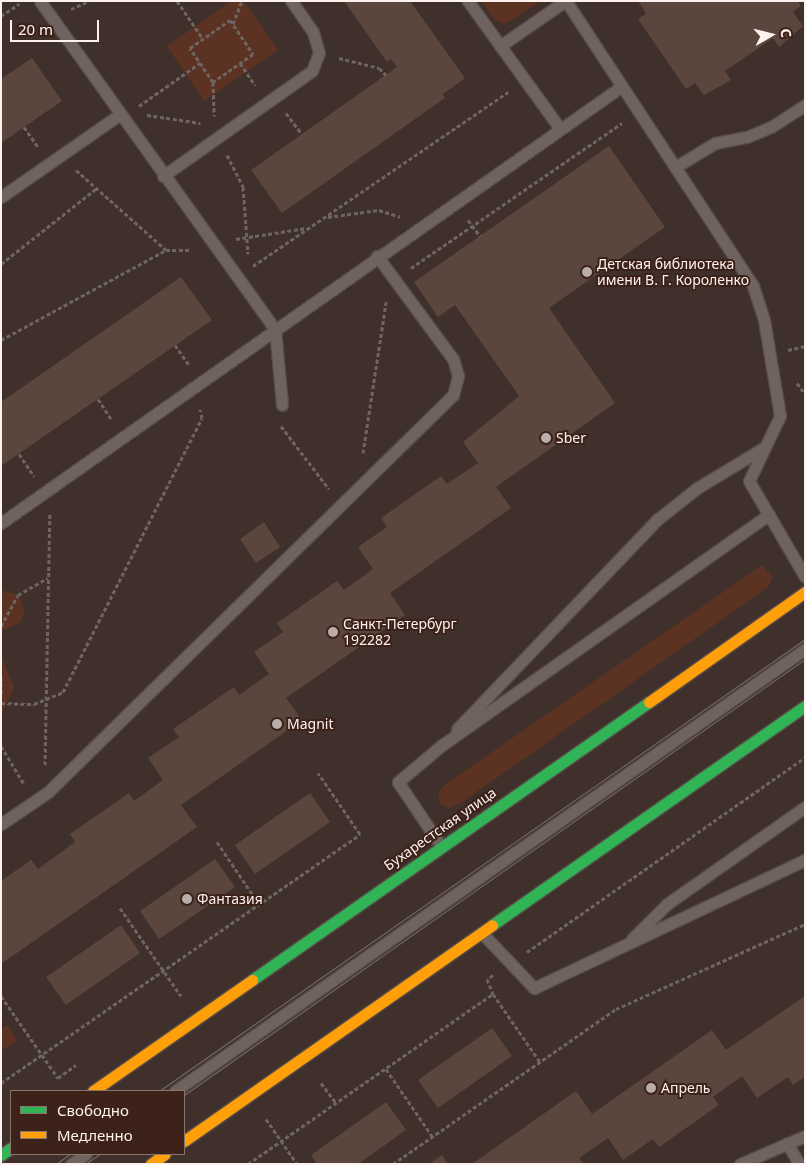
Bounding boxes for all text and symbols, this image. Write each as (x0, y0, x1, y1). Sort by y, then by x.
scale bar (12, 10, 101, 42)
north arrow (746, 10, 796, 60)
text: 20 m (18, 19, 53, 39)
text: С (776, 27, 796, 39)
place label: Детская библиотека имени В. Г. Короленко (597, 256, 749, 288)
marker: Детская библиотека имени В. Г. Короленко (581, 266, 593, 278)
place label: Sber (556, 430, 586, 446)
marker: Sber (540, 432, 552, 444)
place label: Санкт-Петербург 192282 (343, 616, 457, 648)
marker: Санкт-Петербург 192282 (327, 626, 339, 638)
place label: Magnit (287, 716, 333, 732)
marker: Magnit (271, 718, 283, 730)
street label: Бухарестская улица (381, 784, 499, 874)
place label: Фантазия (197, 891, 263, 907)
marker: Фантазия (181, 893, 193, 905)
place label: Апрель (661, 1080, 710, 1096)
marker: Апрель (645, 1082, 657, 1094)
legend (10, 1090, 185, 1155)
text: Свободно (57, 1100, 129, 1120)
text: Медленно (57, 1125, 133, 1145)

